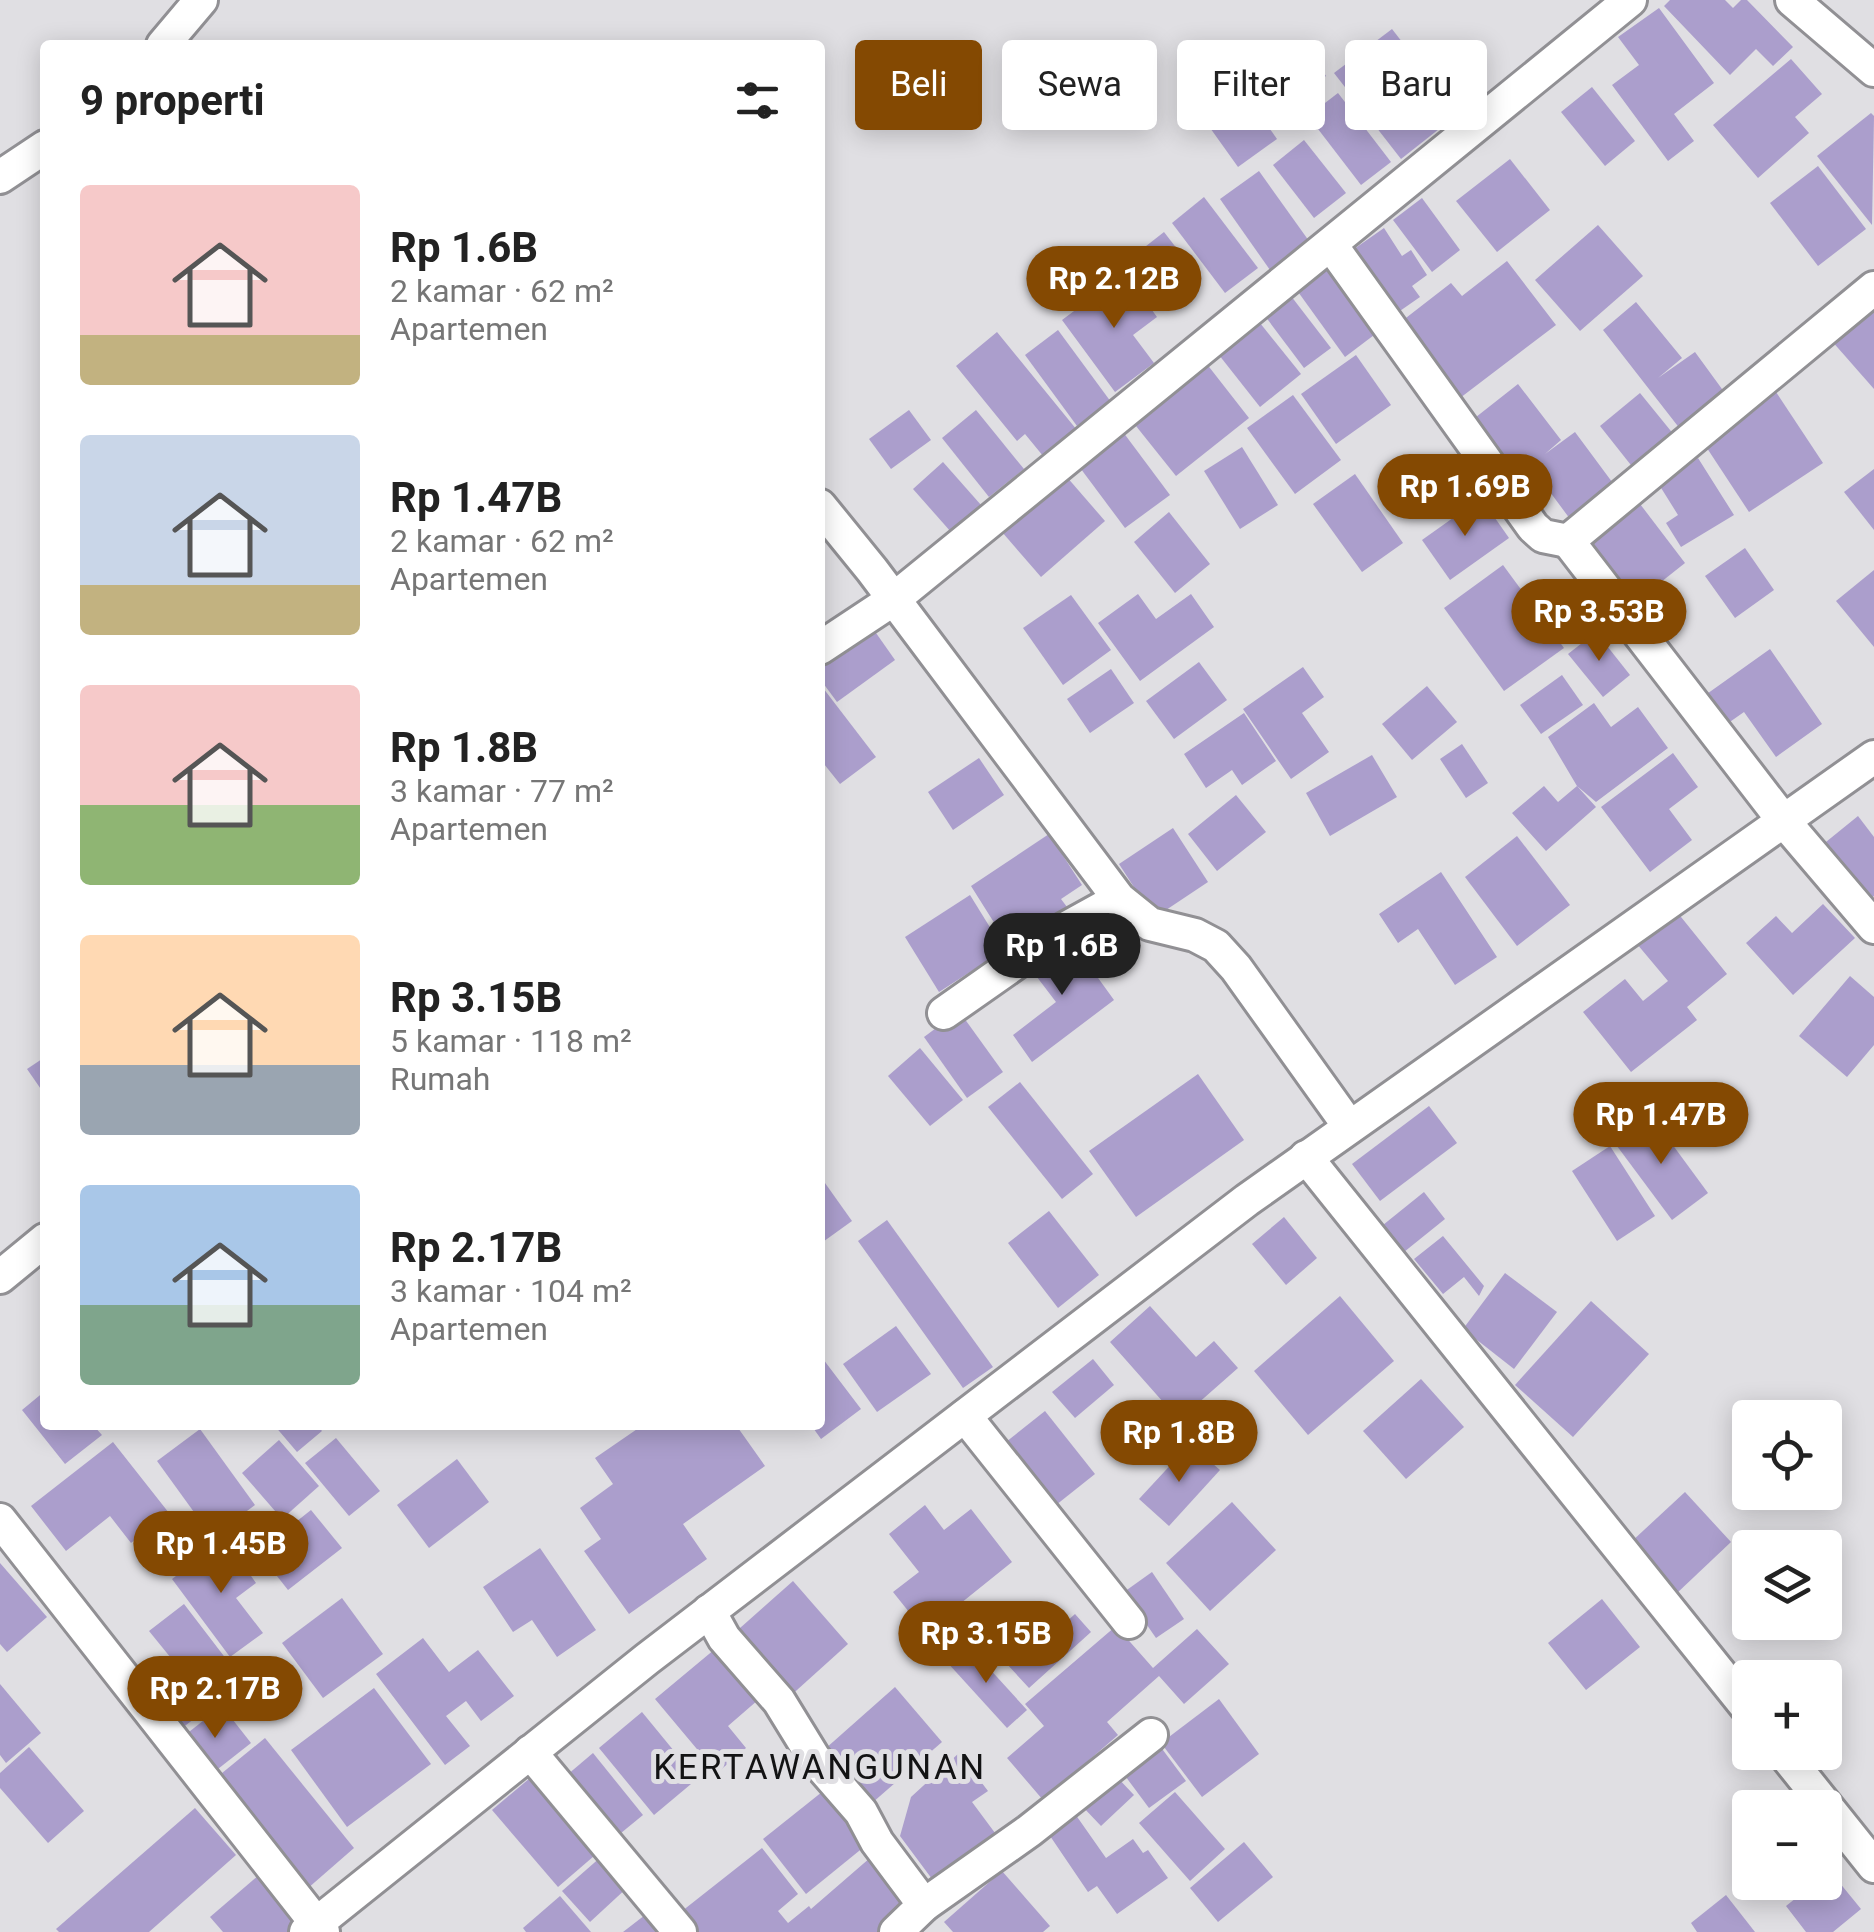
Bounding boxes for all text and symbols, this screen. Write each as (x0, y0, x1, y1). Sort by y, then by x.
chip: Beli (855, 40, 982, 130)
chip: Sewa (1002, 40, 1157, 130)
chip: Filter (1177, 40, 1325, 130)
chip: Baru (1345, 40, 1487, 130)
icon: filters (730, 73, 785, 128)
text: 9 properti (80, 76, 265, 125)
text: Rp 1.6B (390, 223, 538, 272)
icon: home (160, 225, 280, 345)
pin: Rp 2.12B (1011, 246, 1217, 331)
text: Rp 2.12B (1048, 259, 1180, 297)
text: 2 kamar · 62 m² (390, 272, 614, 310)
text: Apartemen (390, 310, 548, 348)
pin: Rp 1.69B (1362, 454, 1568, 539)
text: Rp 1.69B (1399, 467, 1531, 505)
text: Rp 1.47B (390, 473, 562, 522)
icon: home (160, 475, 280, 595)
text: 2 kamar · 62 m² (390, 522, 614, 560)
text: Apartemen (390, 560, 548, 598)
pin: Rp 3.53B (1496, 579, 1702, 664)
text: Rp 3.53B (1533, 592, 1665, 630)
text: Rp 1.8B (390, 723, 538, 772)
icon: home (160, 725, 280, 845)
text: 3 kamar · 77 m² (390, 772, 614, 810)
text: Apartemen (390, 810, 548, 848)
pin: Rp 1.6B (970, 913, 1154, 998)
text: Rp 1.6B (1006, 926, 1118, 964)
text: Rp 3.15B (390, 973, 562, 1022)
icon: home (160, 975, 280, 1095)
text: 5 kamar · 118 m² (390, 1022, 632, 1060)
text: Rumah (390, 1060, 490, 1098)
pin: Rp 1.47B (1558, 1082, 1764, 1167)
text: Rp 1.47B (1595, 1095, 1727, 1133)
text: Rp 2.17B (390, 1223, 562, 1272)
icon: home (160, 1225, 280, 1345)
text: 3 kamar · 104 m² (390, 1272, 632, 1310)
text: Apartemen (390, 1310, 548, 1348)
pin: Rp 1.8B (1087, 1400, 1271, 1485)
map controls (1732, 1400, 1842, 1900)
button: locate (1732, 1400, 1842, 1510)
text: Rp 1.8B (1123, 1413, 1235, 1451)
pin: Rp 1.45B (118, 1511, 324, 1596)
text: Rp 1.45B (155, 1524, 287, 1562)
button: layers (1732, 1530, 1842, 1640)
pin: Rp 3.15B (883, 1601, 1089, 1686)
text: Rp 3.15B (920, 1614, 1052, 1652)
pin: Rp 2.17B (112, 1656, 318, 1741)
button: + (1732, 1660, 1842, 1770)
text: Rp 2.17B (149, 1669, 281, 1707)
district label: KERTAWANGUNAN (653, 1747, 987, 1788)
button: − (1732, 1790, 1842, 1900)

